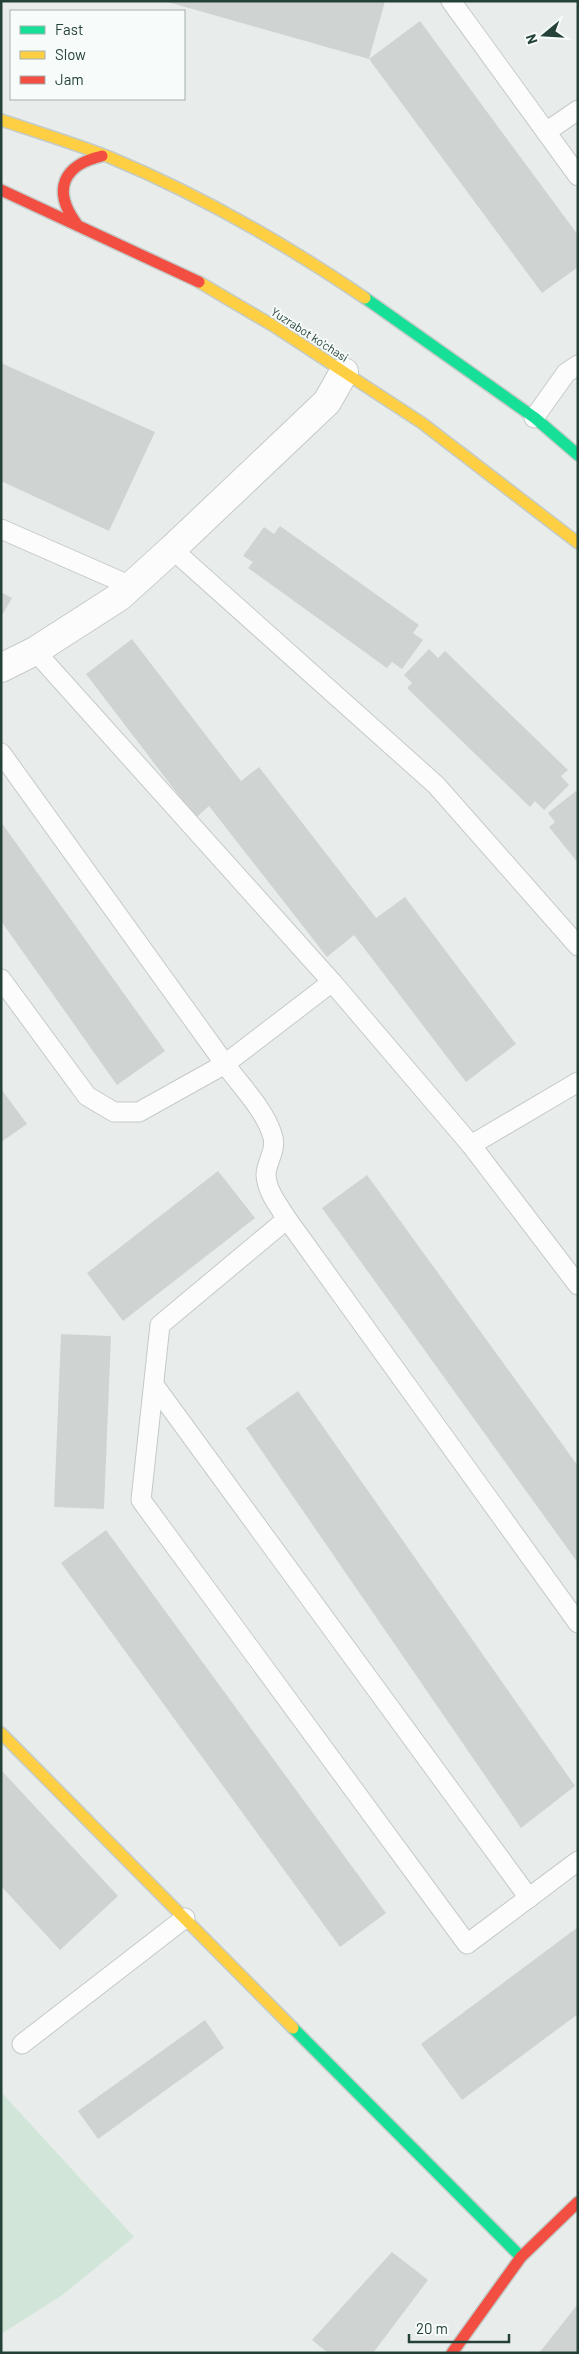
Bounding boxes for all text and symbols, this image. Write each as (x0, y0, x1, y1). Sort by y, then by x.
legend (10, 10, 185, 100)
north arrow (519, 10, 569, 60)
text: Fast (55, 20, 83, 38)
text: N (522, 32, 541, 46)
text: Slow (55, 45, 86, 63)
text: Jam (55, 70, 84, 88)
street label: Yuzrabot ko'chasi (269, 304, 351, 364)
scale bar (409, 2312, 509, 2344)
text: 20 m (416, 2319, 448, 2337)

